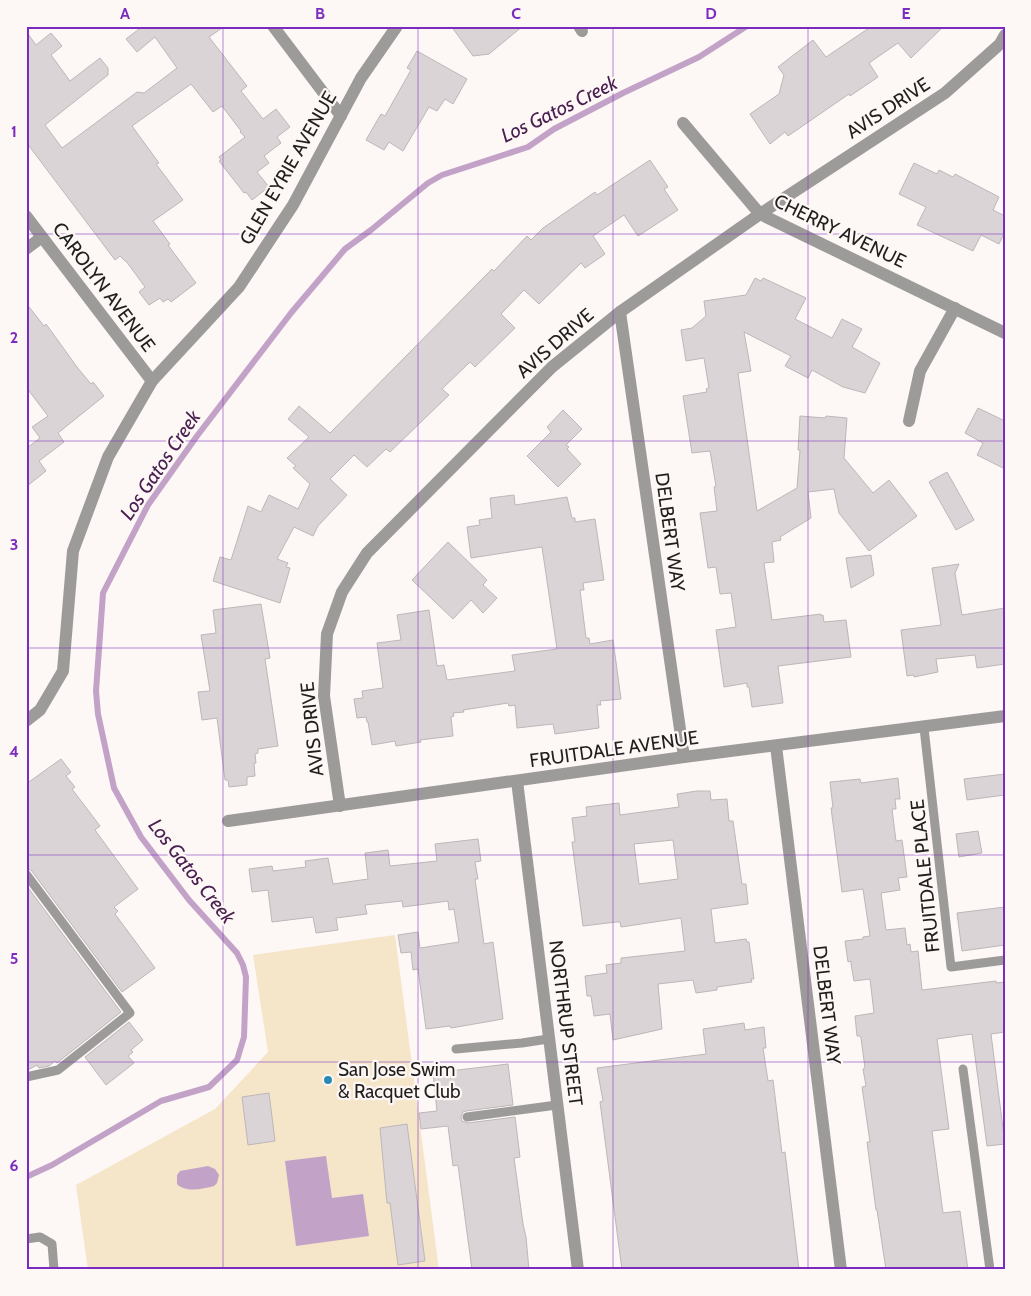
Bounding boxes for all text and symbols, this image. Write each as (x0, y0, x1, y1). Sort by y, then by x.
text: A (120, 4, 130, 23)
text: B (315, 4, 325, 23)
text: C (511, 4, 521, 23)
text: D (705, 4, 717, 23)
text: E (901, 4, 911, 23)
water label: Los Gatos Creek (497, 70, 622, 148)
street label: AVIS DRIVE (842, 73, 934, 143)
street label: GLEN EYRIE AVENUE (235, 87, 341, 249)
text: 1 (11, 122, 17, 141)
street label: CHERRY AVENUE (770, 189, 910, 273)
street label: CAROLYN AVENUE (48, 218, 160, 356)
street label: AVIS DRIVE (512, 303, 598, 383)
text: 2 (10, 328, 18, 347)
water label: Los Gatos Creek (115, 405, 206, 524)
street label: DELBERT WAY (650, 471, 690, 593)
text: 3 (10, 535, 18, 554)
street label: AVIS DRIVE (296, 681, 328, 777)
street label: FRUITDALE AVENUE (528, 726, 700, 772)
text: 4 (9, 742, 19, 761)
street label: FRUITDALE PLACE (906, 798, 944, 954)
water label: Los Gatos Creek (144, 814, 241, 929)
street label: NORTHRUP STREET (544, 939, 588, 1107)
street label: DELBERT WAY (808, 944, 846, 1066)
text: 5 (10, 949, 18, 968)
place label: San Jose Swim & Racquet Club (338, 1058, 461, 1103)
marker: San Jose Swim & Racquet Club (322, 1074, 334, 1086)
text: 6 (10, 1156, 19, 1175)

